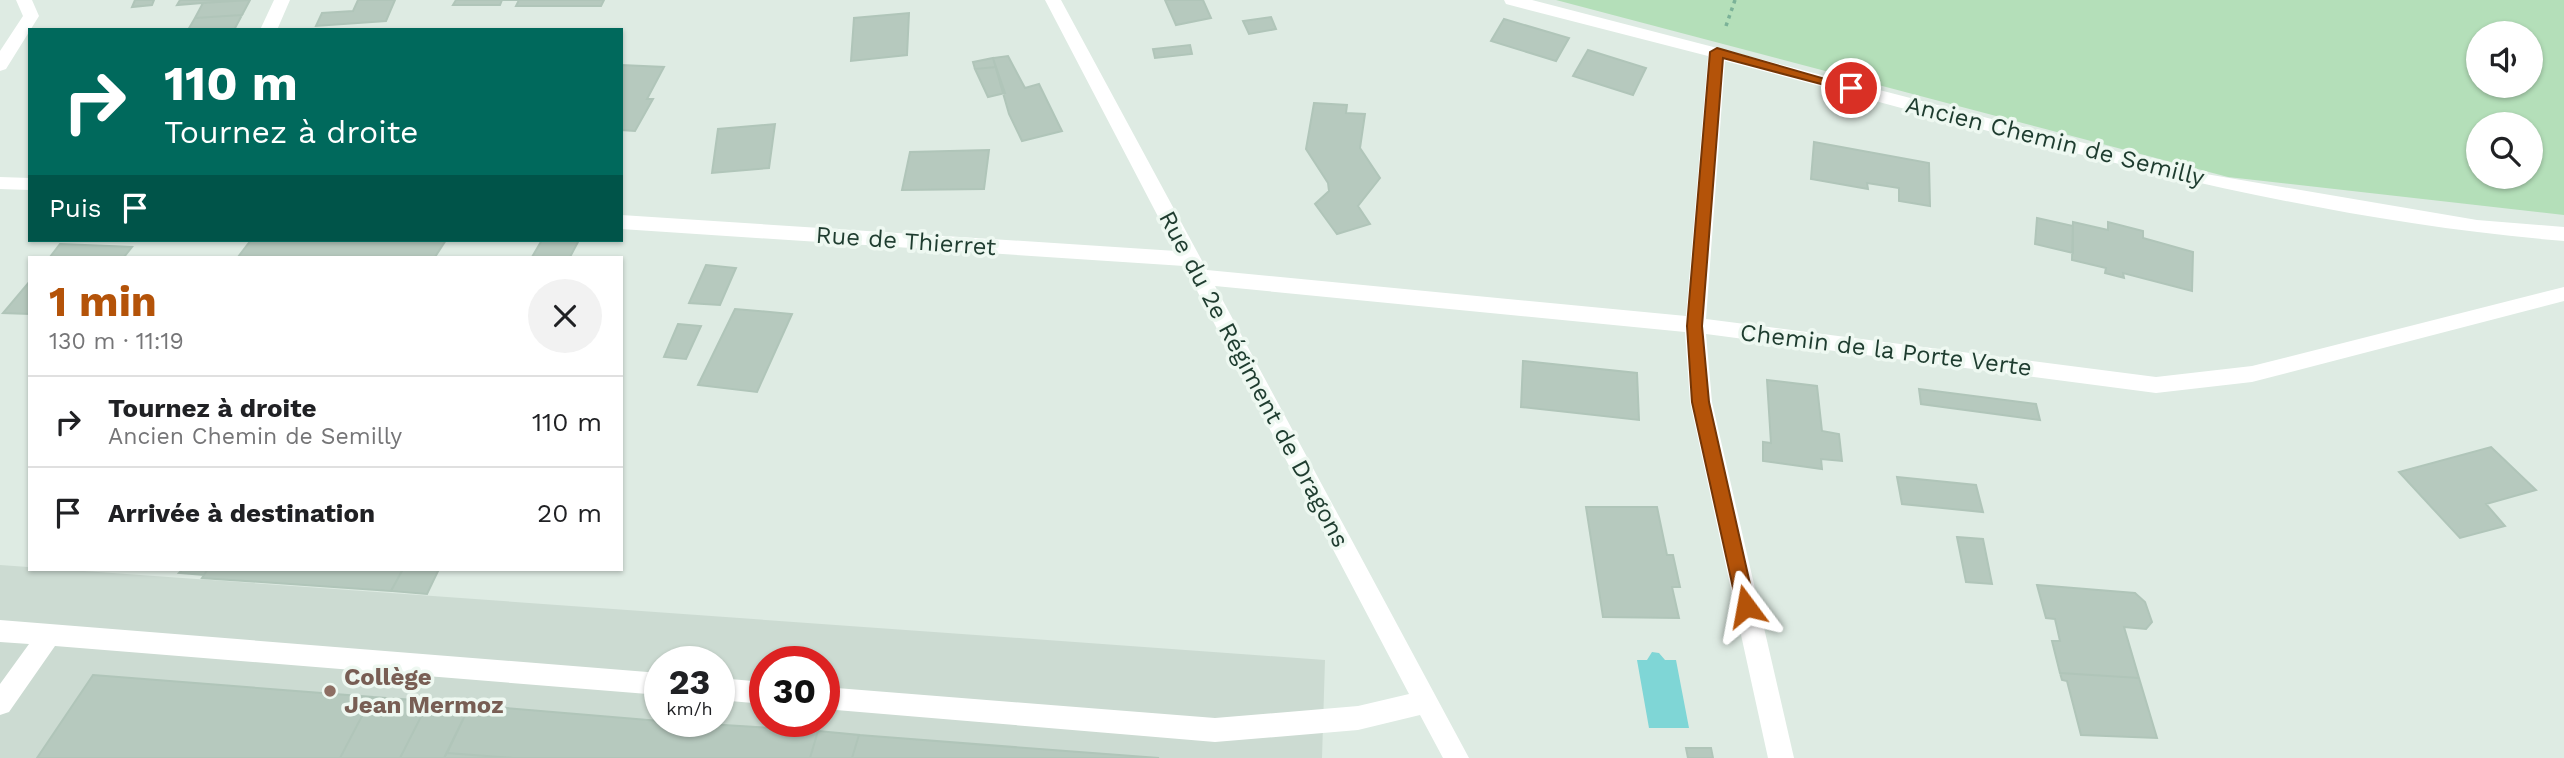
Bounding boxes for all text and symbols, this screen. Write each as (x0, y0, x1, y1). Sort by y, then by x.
map controls (2466, 21, 2543, 189)
button: sound (2466, 21, 2543, 98)
text: 110 m (164, 54, 298, 112)
icon: right (49, 56, 140, 147)
pin (1821, 58, 1881, 118)
icon: arrive (1832, 69, 1870, 107)
street label: Ancien Chemin de Semilly (1903, 90, 2208, 192)
button: search (2466, 112, 2543, 189)
text: Tournez à droite (164, 113, 419, 151)
icon: arrive (116, 189, 154, 227)
text: Puis (49, 193, 102, 223)
street label: Rue du 2e Régiment de Dragons (1153, 206, 1355, 552)
street label: Rue de Thierret (815, 221, 997, 261)
text: 1 min (49, 277, 157, 326)
button: close (528, 279, 602, 353)
street label: Chemin de la Porte Verte (1739, 318, 2033, 382)
text: 130 m · 11:19 (49, 328, 184, 355)
text: Tournez à droite (108, 393, 317, 423)
icon: right (49, 403, 87, 441)
text: 110 m (532, 407, 602, 437)
text: Ancien Chemin de Semilly (108, 423, 402, 450)
icon: arrive (49, 494, 87, 532)
text: Arrivée à destination (108, 498, 375, 528)
text: 20 m (537, 498, 602, 528)
position arrow (1709, 569, 1783, 643)
speed limit sign: 30 (749, 646, 840, 737)
text: 23 (669, 661, 710, 703)
place label: Collège Jean Mermoz (344, 663, 504, 719)
marker: Collège Jean Mermoz (322, 683, 338, 699)
text: km/h (666, 698, 713, 719)

